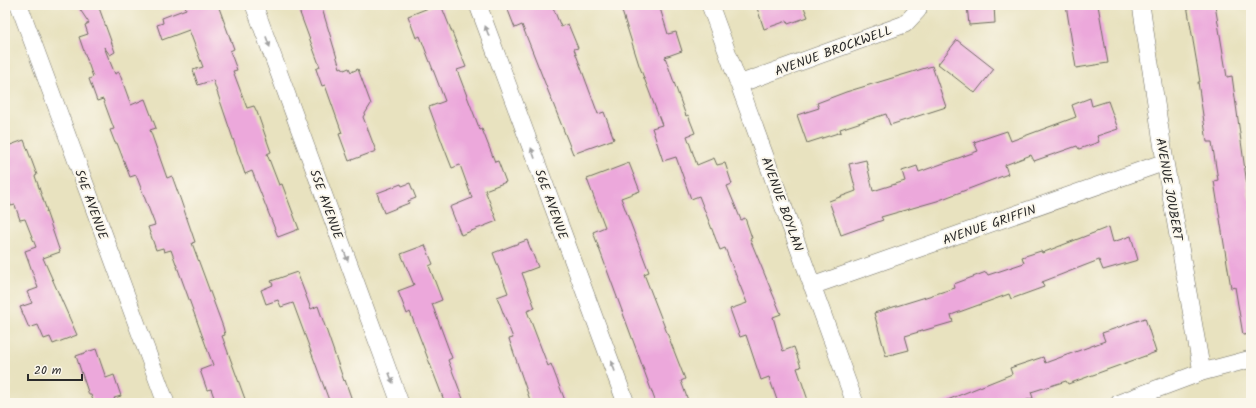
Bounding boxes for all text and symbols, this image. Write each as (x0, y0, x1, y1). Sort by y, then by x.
street label: AVENUE BROCKWELL (772, 20, 895, 82)
one-way arrow (484, 25, 490, 37)
one-way arrow (265, 36, 271, 48)
street label: AVENUE JOUBERT (1149, 136, 1188, 243)
one-way arrow (529, 146, 535, 158)
street label: AVENUE BOYLAN (755, 154, 809, 255)
street label: 54E AVENUE (68, 166, 113, 243)
street label: 55E AVENUE (303, 166, 348, 243)
street label: 56E AVENUE (528, 166, 573, 243)
street label: AVENUE GRIFFIN (940, 200, 1039, 251)
one-way arrow (343, 250, 349, 262)
scale bar (28, 356, 82, 382)
one-way arrow (609, 360, 615, 372)
text: 20 m (34, 361, 62, 380)
one-way arrow (388, 372, 394, 384)

